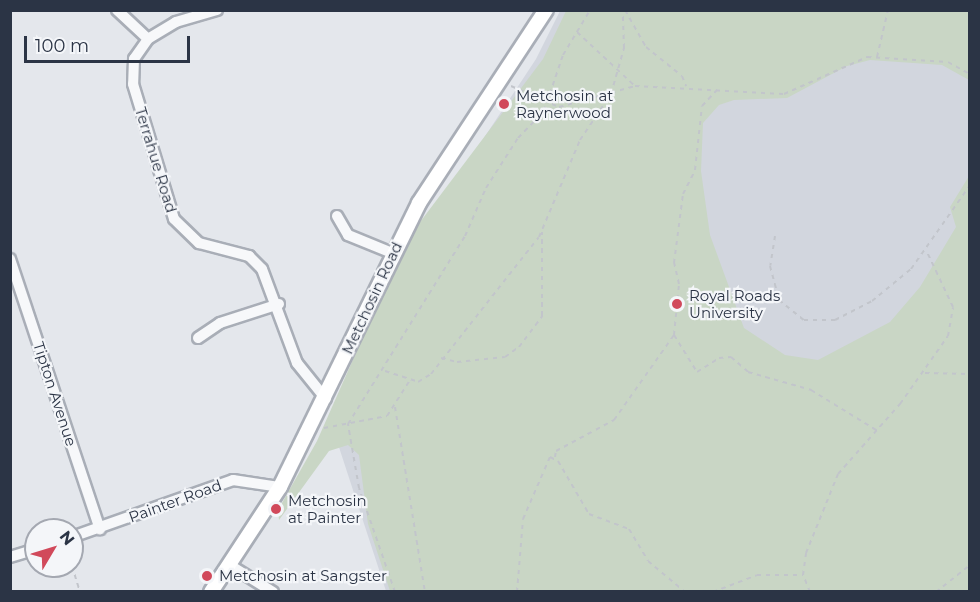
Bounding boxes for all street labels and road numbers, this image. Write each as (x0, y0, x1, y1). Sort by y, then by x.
street label: Terrahue Road (131, 105, 181, 215)
street label: Metchosin Road (338, 239, 406, 357)
street label: Tipton Avenue (30, 340, 80, 448)
street label: Painter Road (126, 476, 224, 526)

